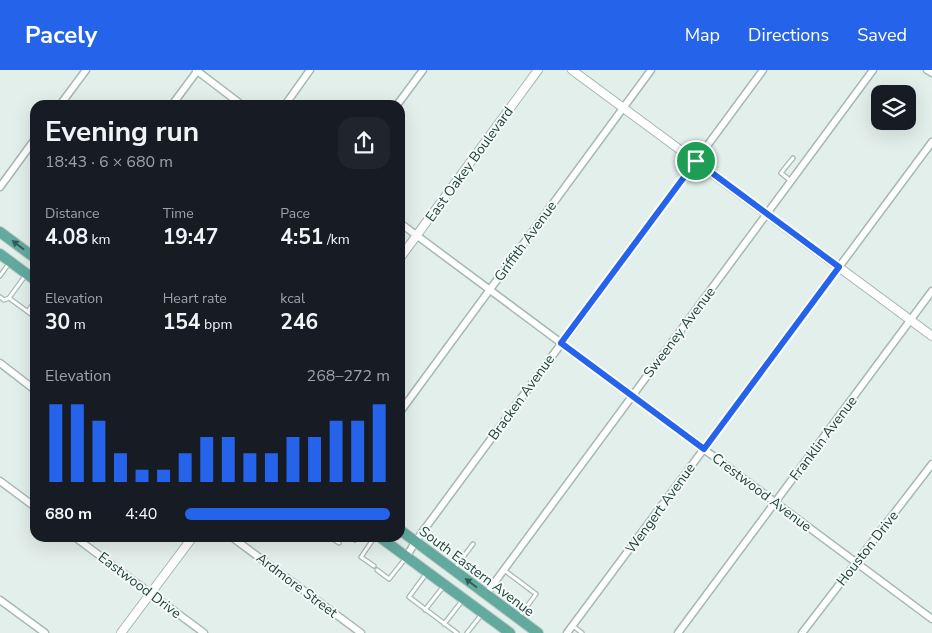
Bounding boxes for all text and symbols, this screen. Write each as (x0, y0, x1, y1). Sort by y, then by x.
text: Pacely (25, 19, 97, 51)
text: Map (685, 23, 720, 47)
text: Directions (748, 23, 829, 47)
text: Saved (857, 23, 907, 47)
map controls (871, 85, 916, 130)
button: layers (871, 85, 916, 130)
street label: East Oakey Boulevard (421, 103, 518, 226)
text: Evening run (45, 113, 199, 151)
button: share (338, 117, 390, 169)
pin (675, 140, 717, 182)
icon: arrive (682, 147, 710, 175)
text: 18:43 · 6 × 680 m (45, 151, 173, 173)
street label: Griffith Avenue (490, 197, 561, 285)
text: Distance (45, 204, 99, 223)
text: Time (163, 204, 194, 223)
text: Pace (280, 204, 310, 223)
text: 4.08 (45, 223, 88, 251)
text: 19:47 (163, 223, 218, 251)
text: 4:51 (280, 223, 323, 251)
text: km (88, 230, 111, 249)
text: /km (323, 230, 350, 249)
one-way arrow (11, 241, 24, 251)
street label: Sweeney Avenue (639, 283, 720, 381)
text: Elevation (45, 289, 103, 308)
text: Heart rate (163, 289, 227, 308)
text: kcal (280, 289, 305, 308)
text: 30 (45, 308, 70, 336)
text: 154 (163, 308, 200, 336)
text: 246 (280, 308, 318, 336)
text: m (70, 315, 86, 334)
text: bpm (200, 315, 232, 334)
street label: Bracken Avenue (484, 351, 559, 444)
text: Elevation (45, 365, 111, 387)
text: 268–272 m (307, 365, 390, 387)
street label: Franklin Avenue (785, 392, 862, 485)
street label: Crestwood Avenue (708, 449, 815, 536)
street label: Wengert Avenue (621, 459, 700, 557)
text: 680 m (45, 503, 92, 525)
text: 4:40 (125, 503, 157, 525)
street label: Houston Drive (832, 507, 903, 590)
street label: South Eastern Avenue (415, 522, 538, 621)
street label: Eastwood Drive (94, 548, 185, 623)
street label: Ardmore Street (252, 549, 341, 622)
one-way arrow (464, 578, 478, 588)

